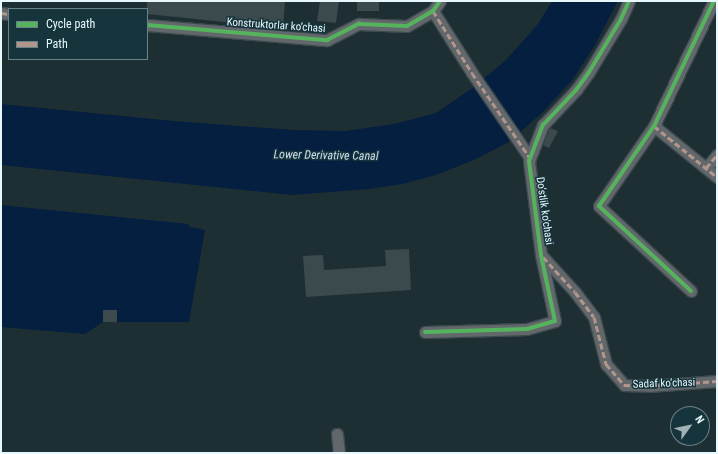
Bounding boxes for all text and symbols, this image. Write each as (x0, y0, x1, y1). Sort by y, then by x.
legend (8, 8, 148, 60)
street label: Konstruktorlar ko‘chasi (226, 16, 326, 36)
text: Cycle path (46, 17, 95, 31)
text: Path (46, 37, 68, 51)
water label: Lower Derivative Canal (274, 148, 378, 164)
street label: Do‘stlik ko‘chasi (533, 176, 555, 246)
street label: Sadaf ko‘chasi (633, 376, 695, 392)
north arrow (670, 406, 710, 446)
text: N (692, 413, 707, 426)

